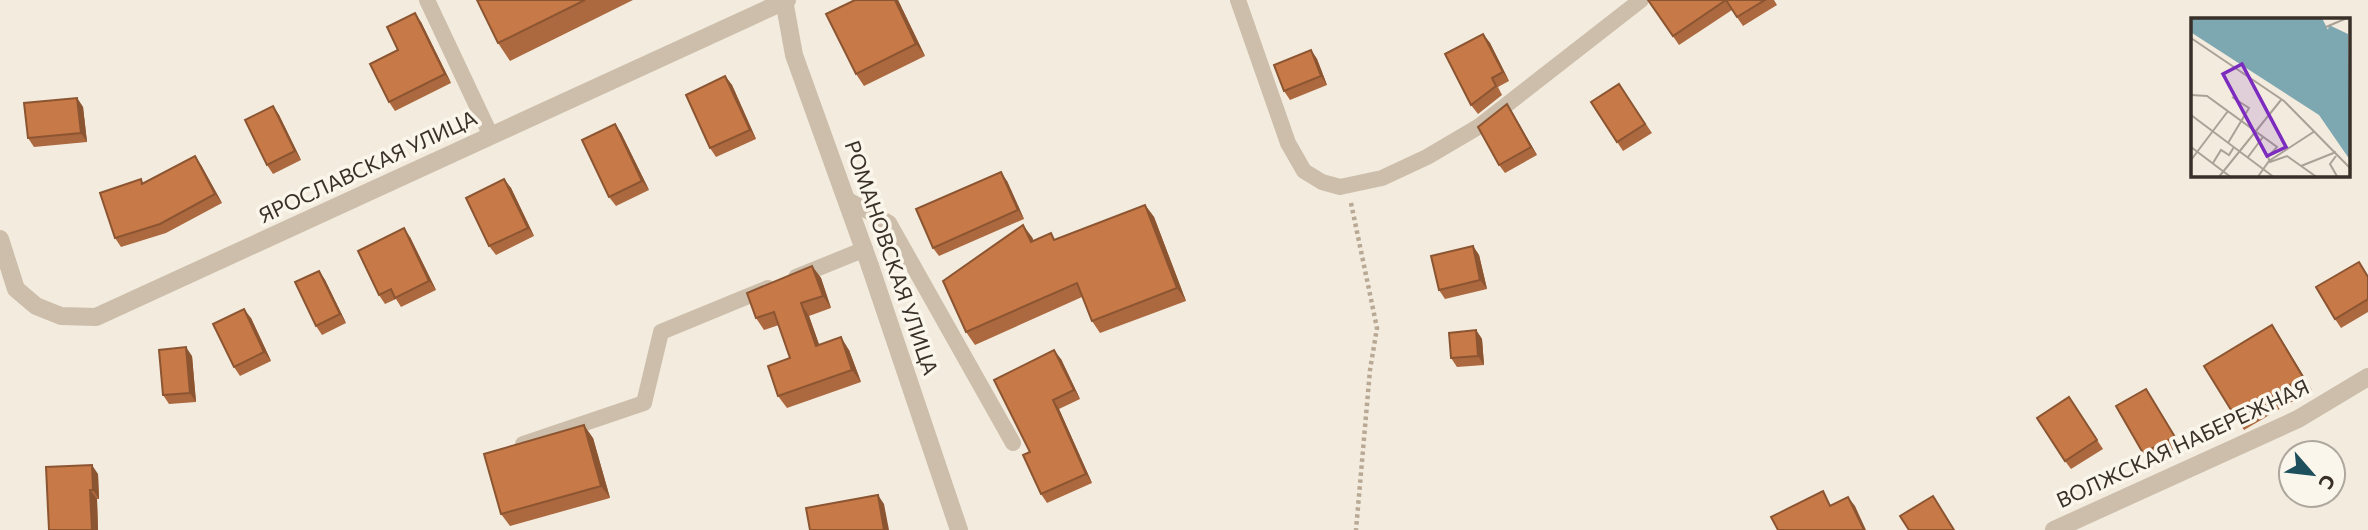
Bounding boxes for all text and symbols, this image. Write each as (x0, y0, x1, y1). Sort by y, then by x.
inset map (2191, 18, 2350, 177)
street label: ЯРОСЛАВСКАЯ УЛИЦА (254, 104, 481, 227)
street label: РОМАНОВСКАЯ УЛИЦА (840, 137, 944, 378)
street label: ВОЛЖСКАЯ НАБЕРЕЖНАЯ (2052, 373, 2313, 512)
north arrow (2277, 439, 2347, 509)
text: С (2314, 471, 2341, 493)

